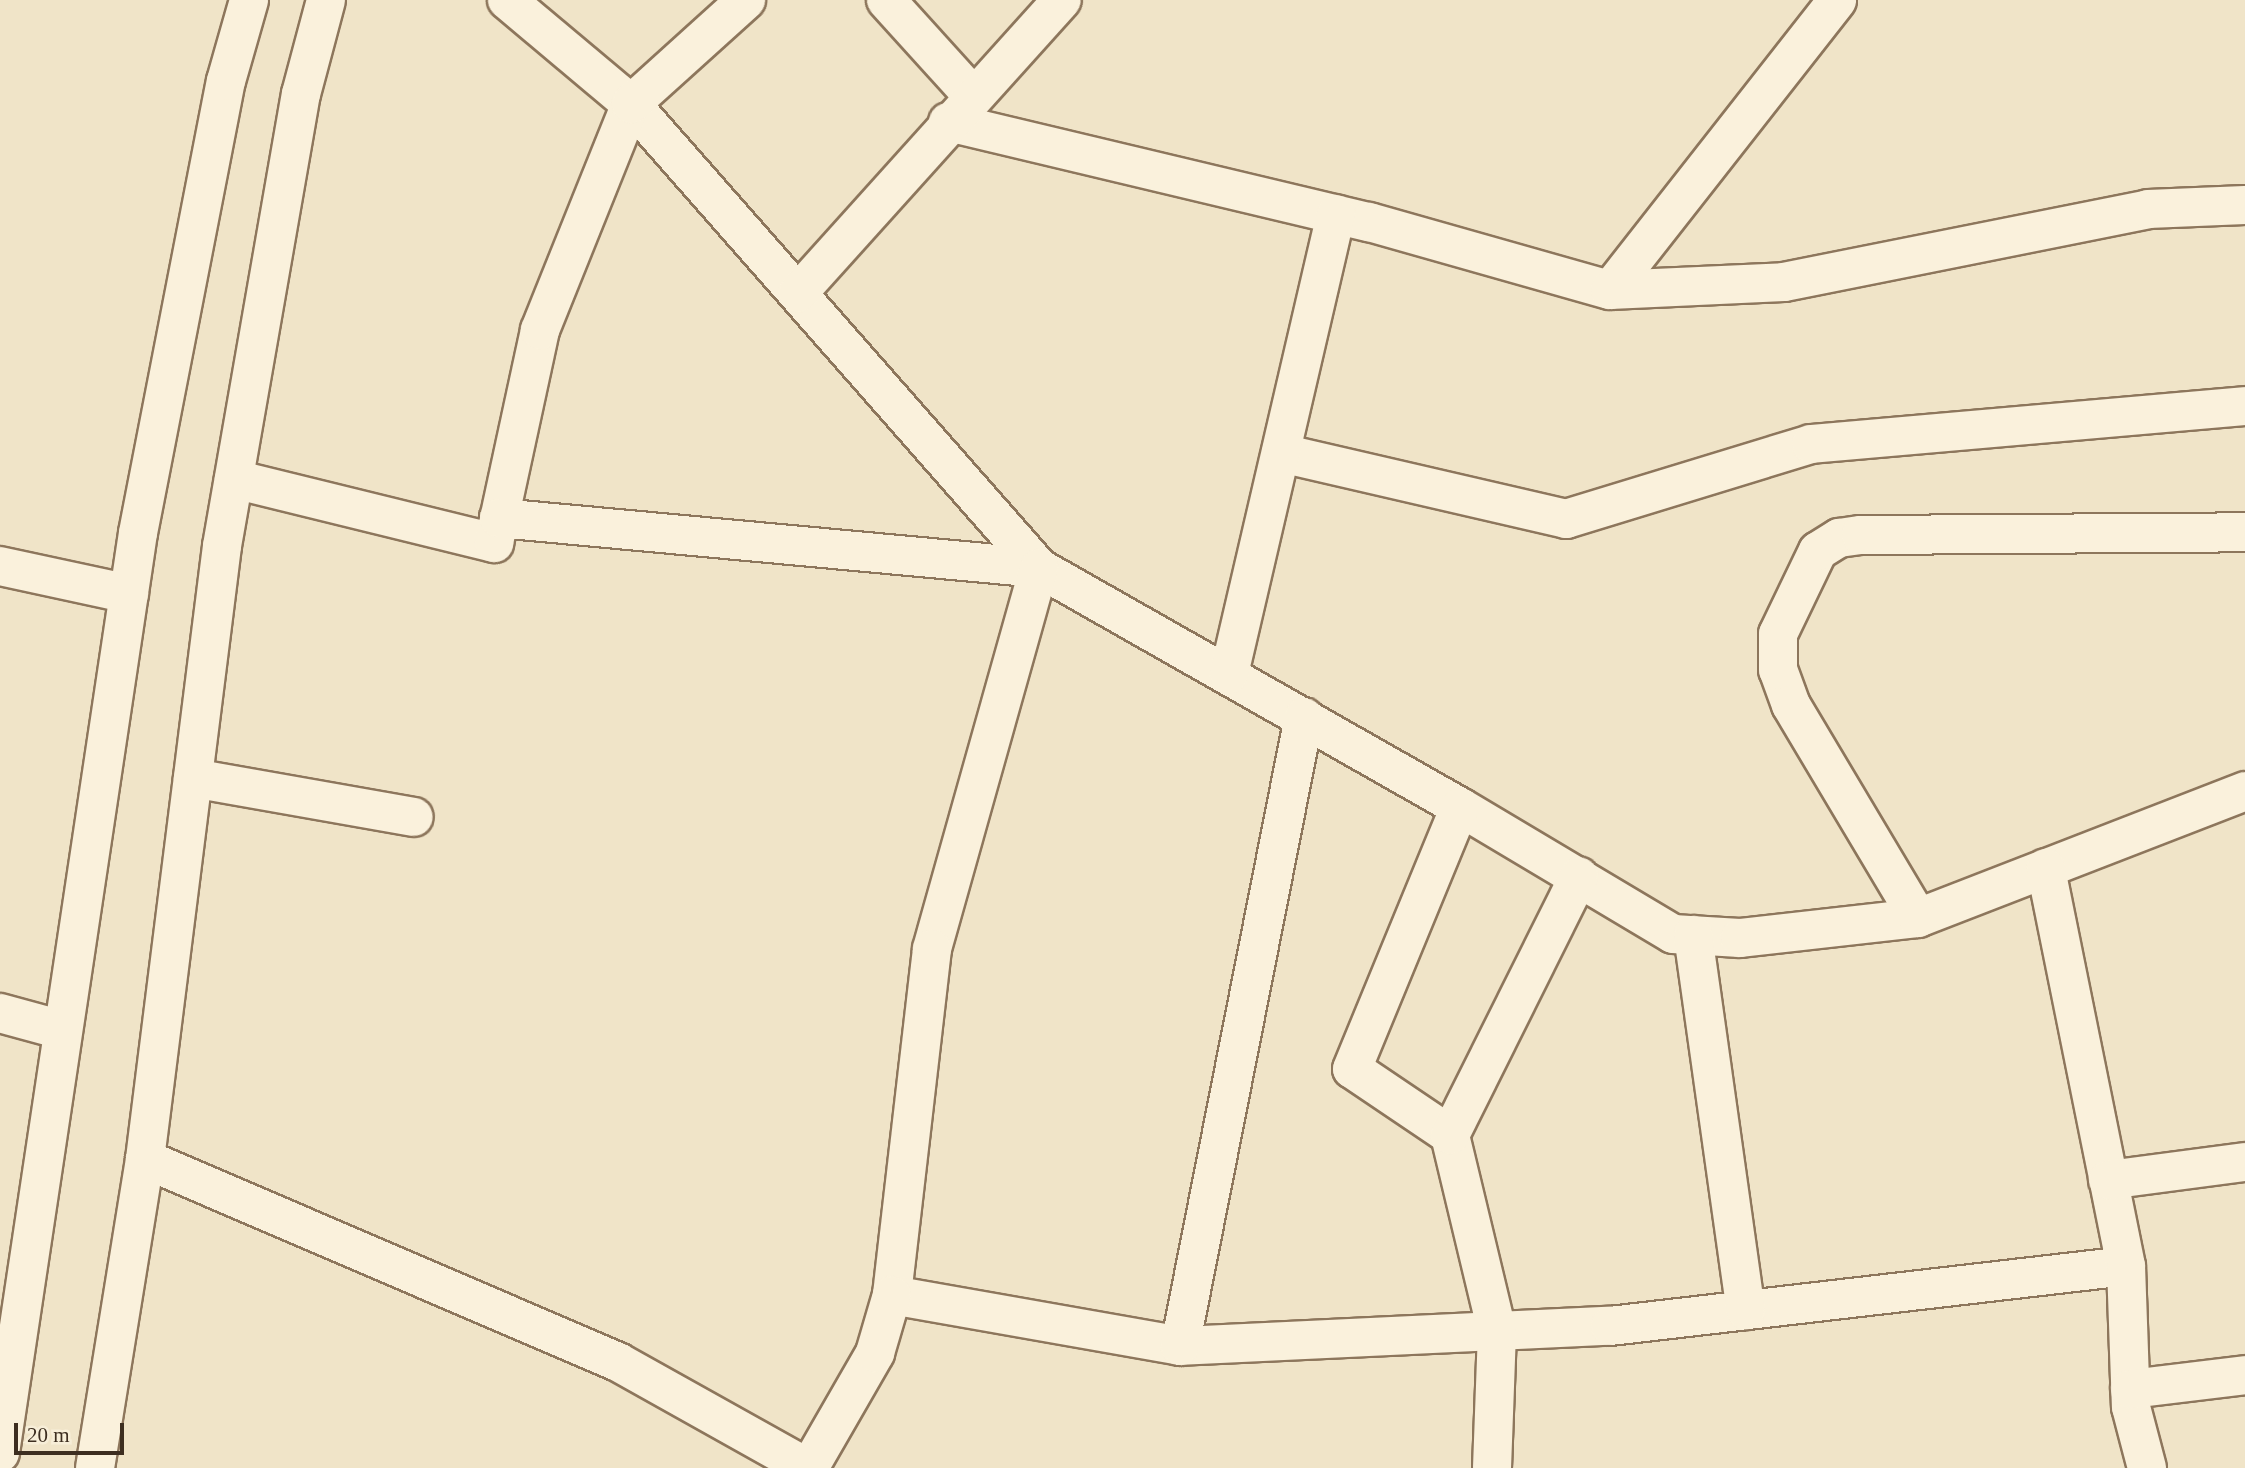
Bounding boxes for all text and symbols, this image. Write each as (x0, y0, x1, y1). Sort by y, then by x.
scale bar (18, 1408, 128, 1452)
text: 20 m (27, 1423, 70, 1447)

